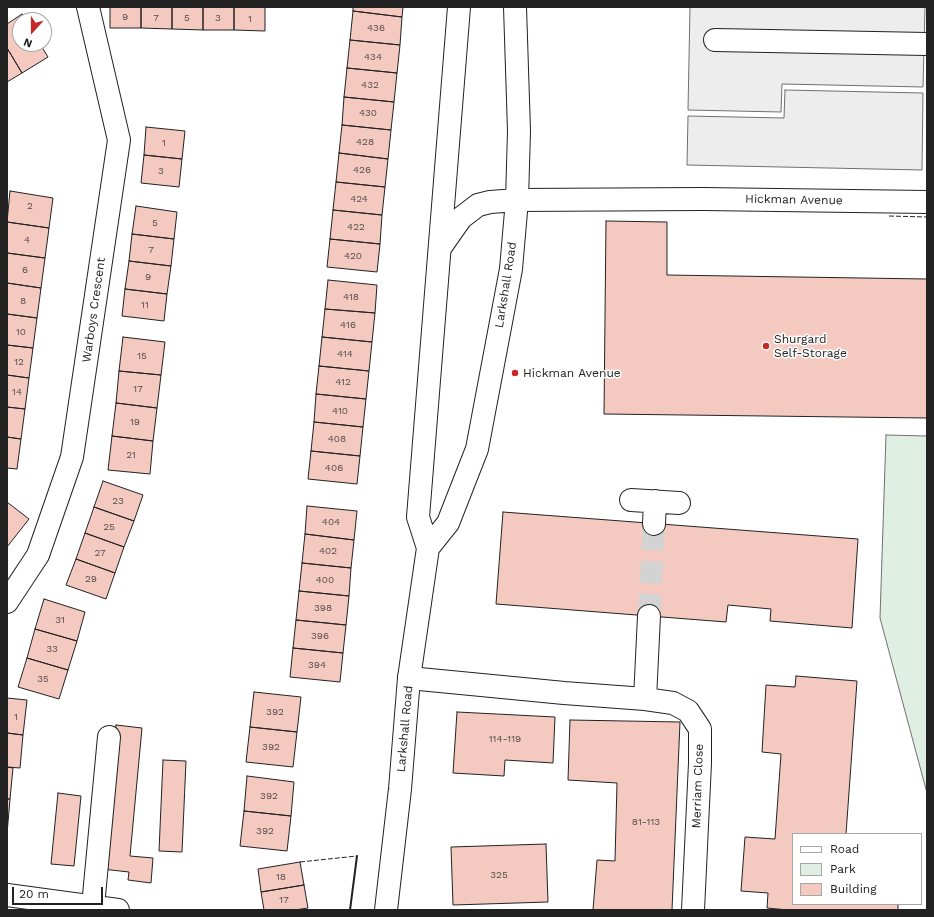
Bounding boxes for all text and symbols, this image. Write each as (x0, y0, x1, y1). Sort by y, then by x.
house number: 9 (122, 11, 128, 23)
north arrow (12, 12, 52, 52)
house number: 7 (153, 12, 159, 24)
house number: 5 (184, 12, 190, 24)
house number: 3 (215, 12, 221, 24)
house number: 1 (248, 13, 252, 25)
house number: 436 (367, 22, 385, 34)
text: N (22, 35, 34, 50)
house number: 434 (364, 51, 382, 63)
house number: 432 (361, 79, 379, 91)
house number: 430 (359, 107, 377, 119)
house number: 428 (356, 136, 374, 148)
house number: 1 (162, 137, 166, 149)
house number: 426 (353, 164, 371, 176)
house number: 3 (158, 165, 164, 177)
street label: Hickman Avenue (745, 192, 843, 208)
house number: 424 (350, 193, 368, 205)
house number: 2 (27, 200, 33, 212)
house number: 5 (152, 217, 158, 229)
house number: 422 (347, 221, 365, 233)
house number: 4 (24, 234, 30, 246)
street label: Larkshall Road (492, 241, 520, 329)
house number: 7 (148, 244, 154, 256)
house number: 420 (344, 250, 362, 262)
street label: Warboys Crescent (79, 257, 109, 363)
house number: 6 (22, 264, 28, 276)
house number: 9 (145, 271, 151, 283)
house number: 418 (343, 291, 359, 303)
house number: 8 (20, 295, 26, 307)
house number: 11 (141, 299, 149, 311)
house number: 416 (340, 319, 356, 331)
house number: 10 (16, 326, 26, 338)
place label: Shurgard Self-Storage (774, 332, 847, 360)
marker: Shurgard Self-Storage (761, 341, 771, 351)
house number: 414 (337, 348, 353, 360)
house number: 15 (137, 350, 147, 362)
house number: 12 (14, 356, 24, 368)
place label: Hickman Avenue (523, 366, 621, 380)
marker: Hickman Avenue (510, 368, 520, 378)
house number: 412 (335, 376, 351, 388)
house number: 17 (133, 383, 143, 395)
house number: 14 (12, 386, 22, 398)
house number: 410 (332, 405, 348, 417)
house number: 19 (130, 416, 140, 428)
house number: 408 (328, 433, 346, 445)
house number: 21 (126, 449, 136, 461)
house number: 406 (325, 462, 343, 474)
house number: 23 (112, 495, 124, 507)
house number: 404 (322, 516, 340, 528)
house number: 25 (103, 521, 115, 533)
house number: 402 (319, 545, 337, 557)
house number: 27 (94, 547, 106, 559)
house number: 29 (85, 573, 97, 585)
house number: 400 (316, 574, 334, 586)
house number: 398 (314, 602, 332, 614)
house number: 31 (55, 614, 65, 626)
house number: 396 (311, 630, 329, 642)
house number: 33 (46, 643, 58, 655)
house number: 394 (308, 659, 326, 671)
house number: 35 (37, 673, 49, 685)
street label: Larkshall Road (394, 685, 416, 773)
house number: 392 (266, 706, 284, 718)
house number: 1 (14, 711, 18, 723)
house number: 114-119 (489, 733, 521, 745)
house number: 392 (262, 741, 280, 753)
street label: Merriam Close (689, 743, 707, 829)
house number: 392 (260, 790, 278, 802)
house number: 81-113 (632, 816, 660, 828)
house number: 392 (256, 825, 274, 837)
legend (792, 833, 922, 905)
text: Road (830, 842, 859, 856)
text: Park (830, 862, 856, 876)
house number: 325 (490, 869, 508, 881)
house number: 18 (276, 871, 286, 883)
scale bar (14, 879, 105, 905)
text: Building (830, 882, 877, 896)
text: 20 m (19, 887, 49, 901)
house number: 17 (279, 894, 289, 906)

